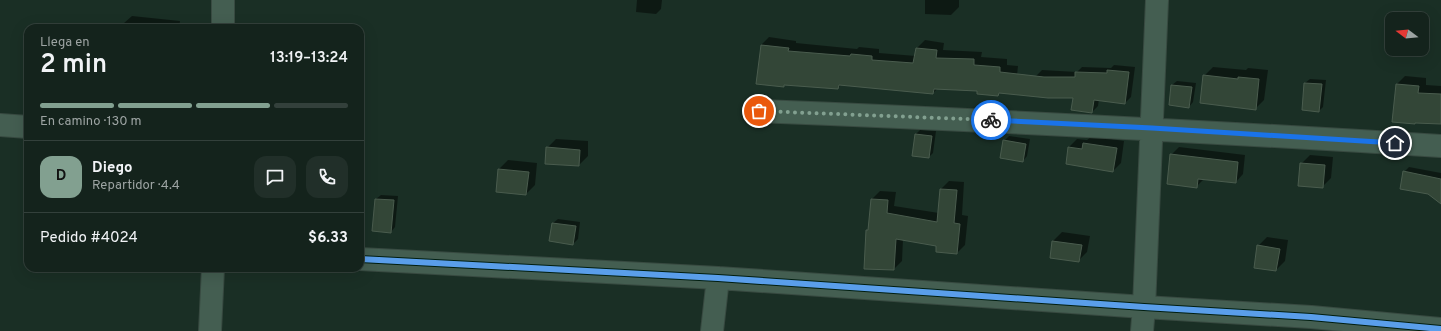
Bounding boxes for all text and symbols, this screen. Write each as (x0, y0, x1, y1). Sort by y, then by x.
north arrow (1385, 12, 1429, 56)
map controls (1385, 12, 1429, 56)
text: Llega en (40, 35, 90, 51)
text: 2 min (40, 49, 107, 82)
text: 13:19–13:24 (270, 49, 348, 68)
pin (742, 94, 776, 128)
icon: bag (748, 100, 770, 122)
courier (971, 100, 1011, 140)
icon: bike (980, 109, 1002, 131)
text: En camino · 130 m (40, 114, 142, 130)
pin (1378, 126, 1412, 160)
icon: home (1384, 132, 1406, 154)
button: chat (254, 156, 296, 198)
button: phone (306, 156, 348, 198)
text: Diego (92, 159, 133, 178)
text: D (56, 167, 66, 186)
text: Repartidor · 4.4 (92, 178, 180, 194)
text: Pedido #4024 (40, 229, 138, 248)
text: $6.33 (308, 229, 348, 248)

